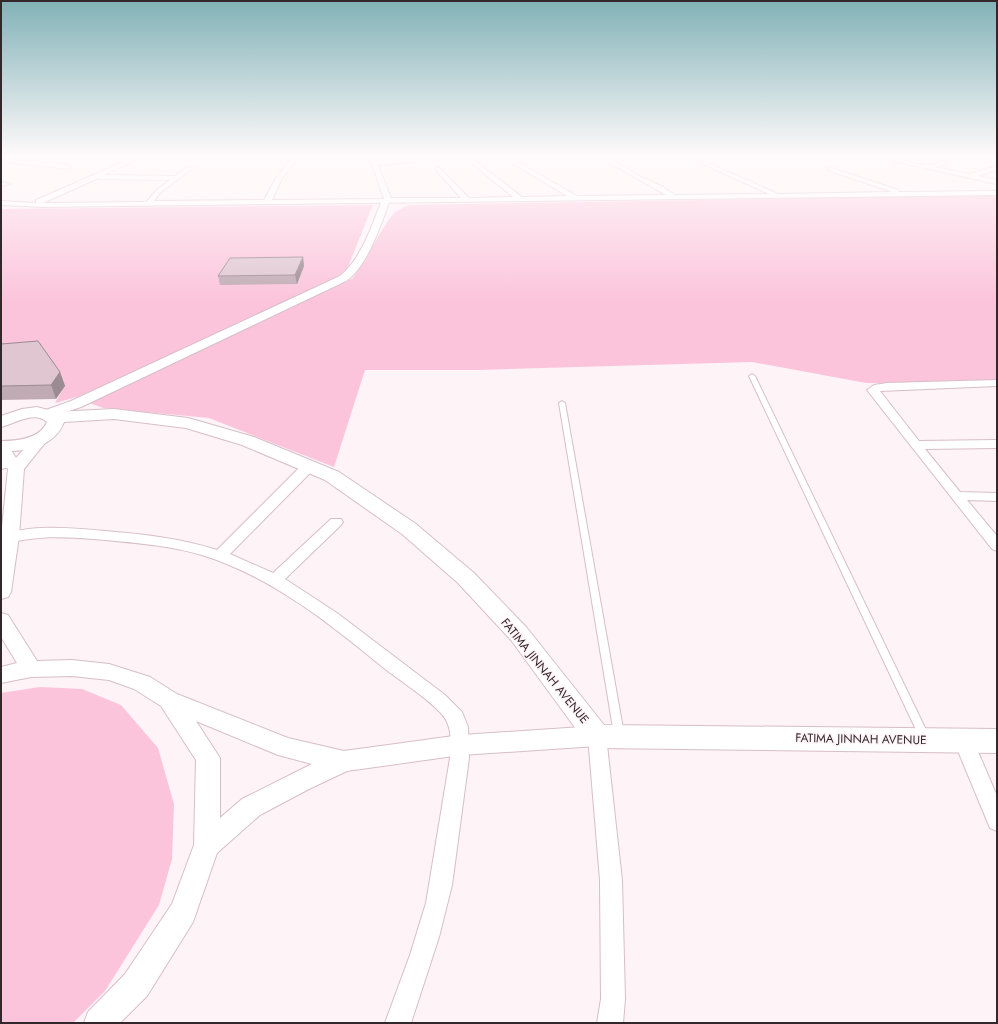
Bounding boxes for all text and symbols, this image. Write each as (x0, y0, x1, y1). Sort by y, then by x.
street label: FATIMA JINNAH AVENUE (497, 614, 593, 728)
street label: FATIMA JINNAH AVENUE (795, 729, 927, 749)

